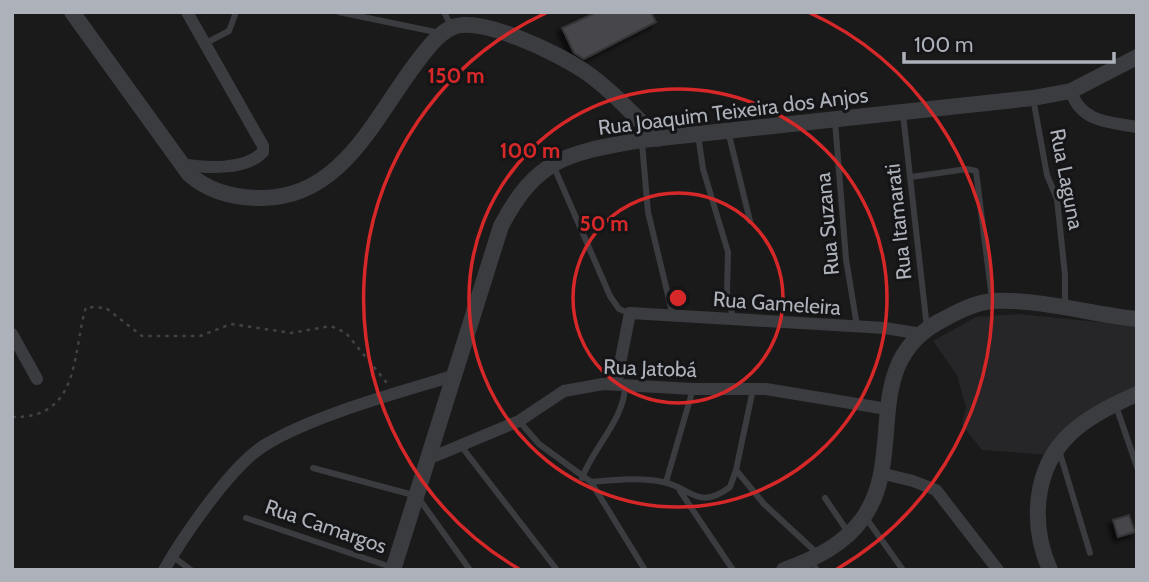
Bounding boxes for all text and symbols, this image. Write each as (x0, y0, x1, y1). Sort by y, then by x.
scale bar (904, 21, 1114, 65)
text: 100 m (914, 32, 973, 57)
text: 150 m (428, 63, 484, 88)
street label: Rua Joaquim Teixeira dos Anjos (596, 82, 870, 141)
street label: Rua Laguna (1045, 126, 1089, 232)
text: 100 m (500, 138, 560, 163)
street label: Rua Itamarati (879, 163, 917, 281)
street label: Rua Suzana (810, 172, 844, 276)
text: 50 m (579, 211, 629, 236)
centre of rings (666, 286, 690, 310)
street label: Rua Gameleira (712, 286, 842, 320)
street label: Rua Jatobá (603, 354, 697, 382)
street label: Rua Camargos (262, 494, 390, 559)

